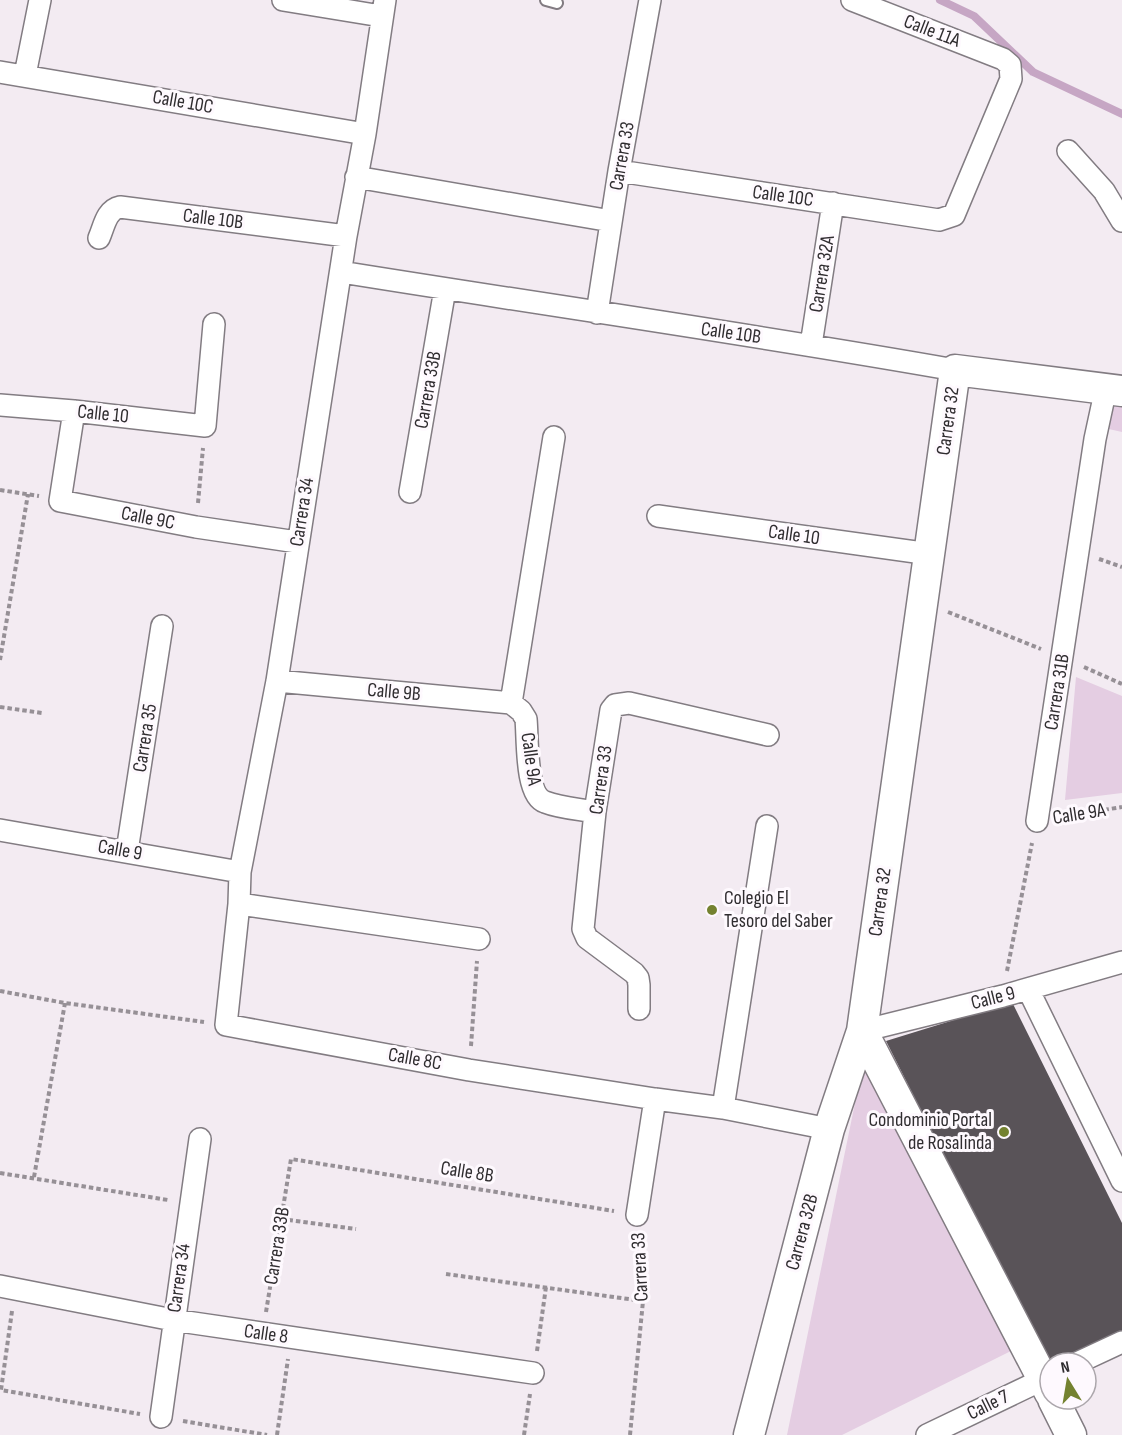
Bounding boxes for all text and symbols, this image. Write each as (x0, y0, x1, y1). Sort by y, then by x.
street label: Calle 11A (900, 9, 964, 53)
street label: Calle 10C (151, 85, 215, 119)
street label: Carrera 33 (604, 120, 640, 192)
street label: Calle 10C (751, 180, 815, 212)
street label: Calle 10B (181, 203, 245, 235)
street label: Carrera 32A (804, 233, 840, 314)
street label: Calle 10B (699, 317, 763, 349)
street label: Carrera 33B (409, 349, 447, 431)
street label: Carrera 32 (931, 385, 965, 457)
street label: Calle 10 (76, 399, 130, 429)
street label: Carrera 34 (285, 476, 319, 548)
street label: Calle 9C (119, 501, 177, 535)
street label: Calle 10 (767, 520, 821, 550)
street label: Carrera 31B (1039, 652, 1075, 732)
street label: Calle 9B (366, 678, 422, 706)
street label: Carrera 35 (128, 702, 162, 774)
street label: Calle 9A (515, 731, 547, 787)
street label: Carrera 33 (584, 744, 618, 816)
street label: Calle 9A (1051, 798, 1108, 830)
street label: Calle 9 (96, 834, 144, 866)
street label: Carrera 32 (863, 866, 897, 938)
place label: Colegio El Tesoro del Saber (724, 886, 833, 933)
marker: Colegio El Tesoro del Saber (705, 903, 719, 917)
street label: Calle 9 (968, 981, 1018, 1015)
street label: Calle 8C (386, 1042, 444, 1076)
place label: Condominio Portal de Rosalinda (869, 1108, 992, 1155)
marker: Condominio Portal de Rosalinda (997, 1125, 1011, 1139)
street label: Calle 8B (439, 1156, 495, 1188)
street label: Carrera 32B (780, 1191, 824, 1273)
street label: Carrera 33B (259, 1205, 295, 1287)
street label: Carrera 33 (626, 1232, 654, 1302)
street label: Carrera 34 (162, 1242, 196, 1314)
street label: Calle 8 (242, 1319, 290, 1349)
north arrow (1038, 1351, 1098, 1411)
text: N (1059, 1358, 1071, 1378)
street label: Calle 7 (963, 1385, 1013, 1425)

